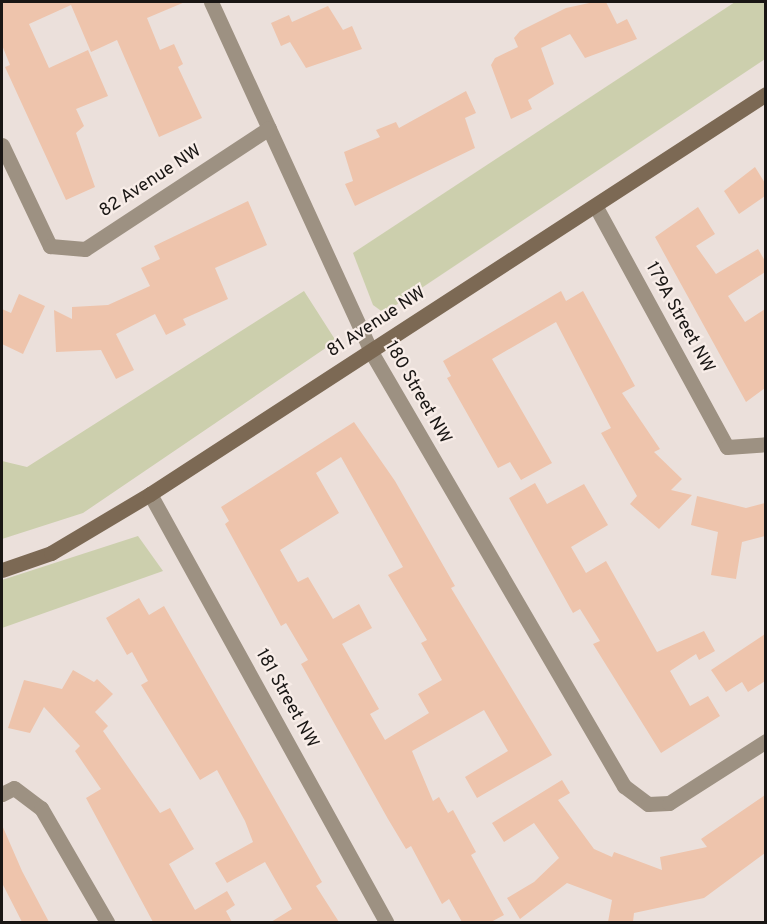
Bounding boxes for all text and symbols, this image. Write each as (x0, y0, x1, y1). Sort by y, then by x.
street label: 82 Avenue NW (96, 141, 206, 223)
street label: 179A Street NW (639, 259, 719, 377)
street label: 81 Avenue NW (323, 283, 431, 363)
street label: 180 Street NW (379, 338, 455, 448)
street label: 181 Street NW (250, 646, 322, 752)

